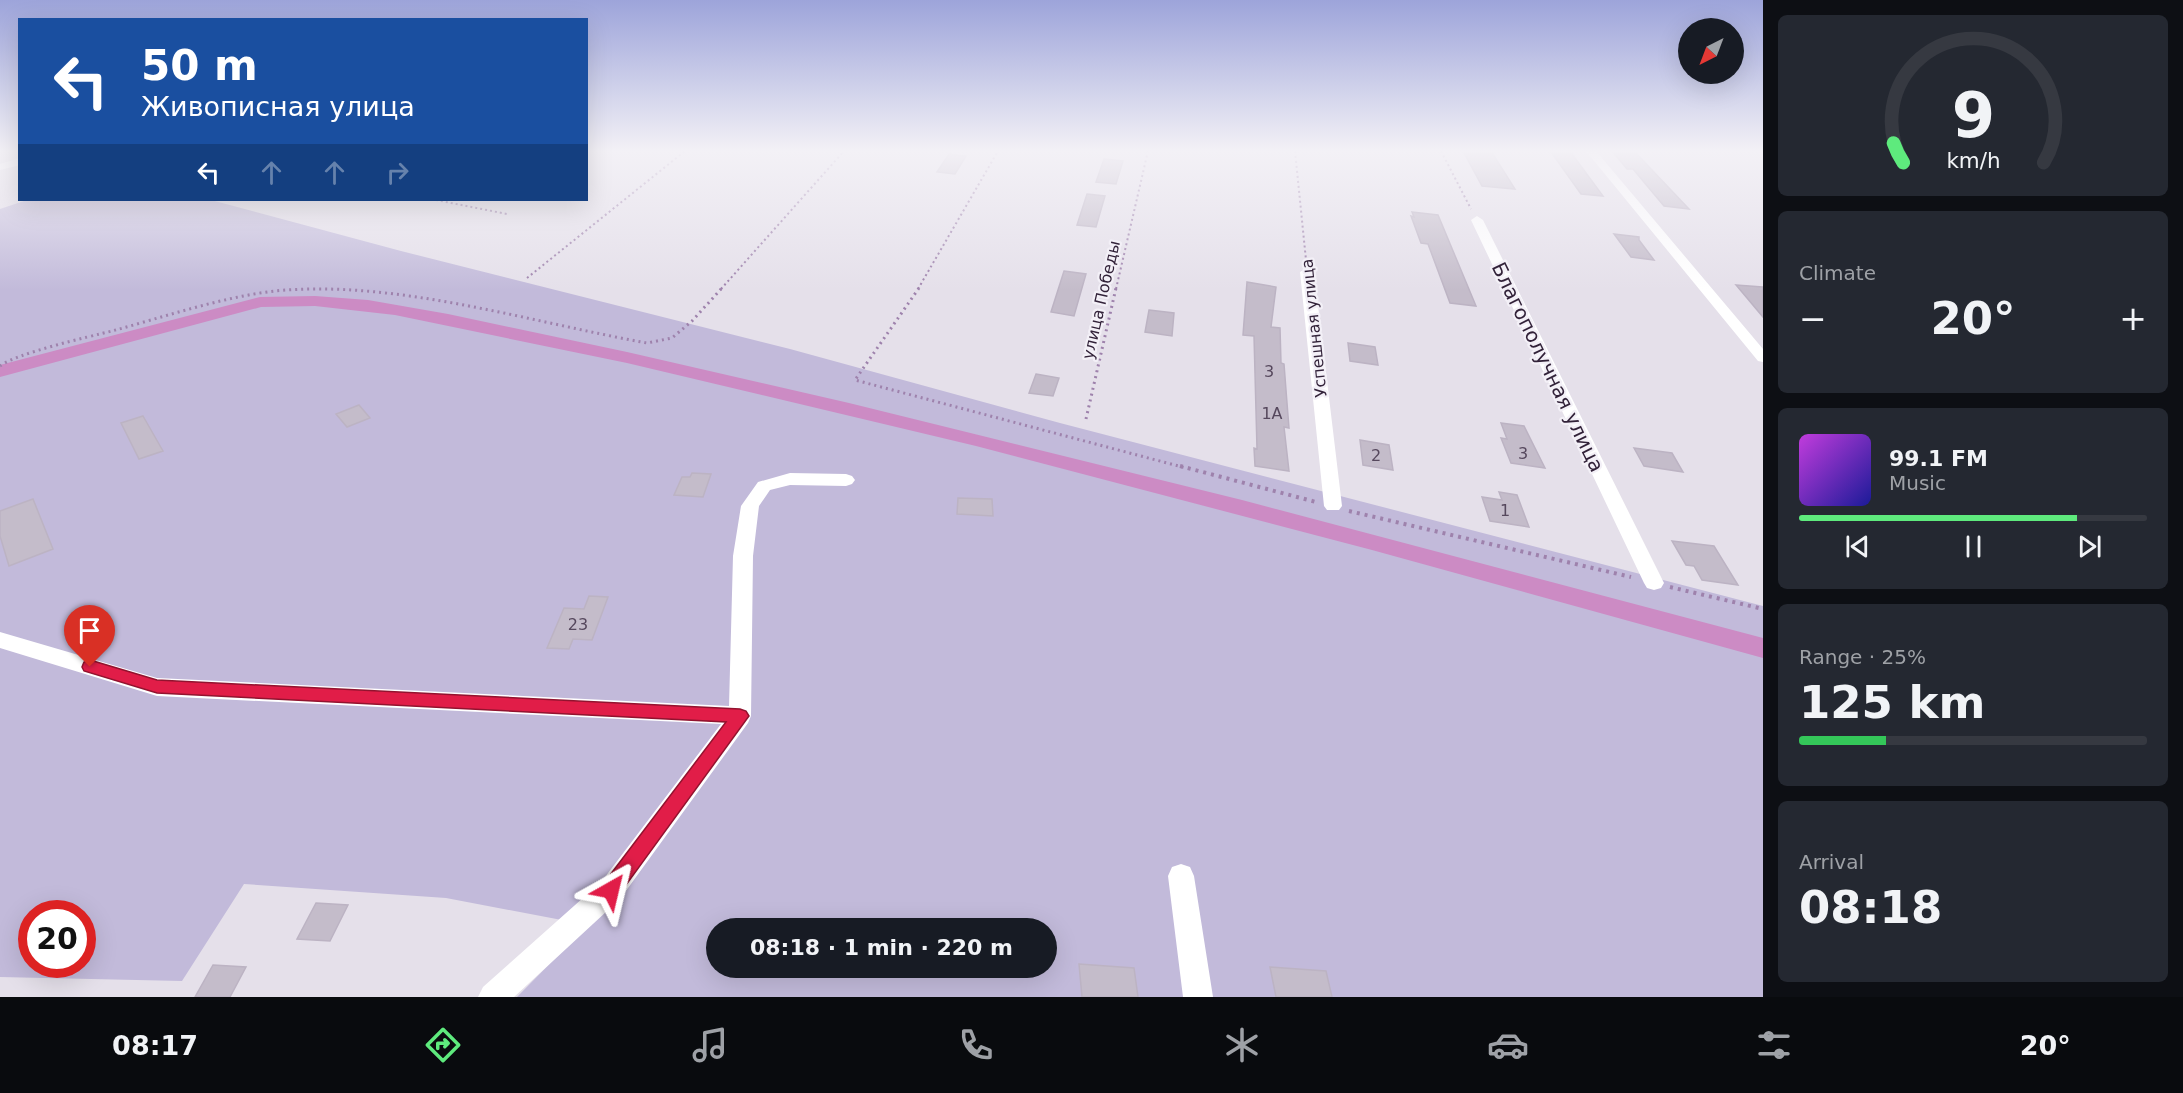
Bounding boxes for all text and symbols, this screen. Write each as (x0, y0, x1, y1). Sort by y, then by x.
north arrow (1678, 18, 1744, 84)
map controls (1678, 18, 1744, 84)
text: 50 m (141, 41, 258, 90)
icon: left (42, 42, 120, 120)
text: 9 (1951, 79, 1995, 152)
text: Живописная улица (141, 91, 415, 122)
text: km/h (1946, 148, 2000, 173)
icon: left (192, 156, 225, 189)
icon: ahead (255, 156, 288, 189)
icon: ahead (318, 156, 351, 189)
icon: right (381, 156, 414, 189)
street label: улица Победы (1078, 239, 1124, 361)
street label: Успешная улица (1297, 258, 1331, 398)
street label: Благополучная улица (1487, 258, 1609, 476)
text: Climate (1799, 261, 1876, 285)
text: 20° (1930, 292, 2016, 345)
text: − (1799, 299, 1827, 338)
text: + (2119, 299, 2147, 338)
house number: 3 (1264, 362, 1274, 381)
house number: 1А (1261, 404, 1283, 423)
house number: 3 (1518, 444, 1528, 463)
house number: 2 (1371, 446, 1381, 465)
text: 99.1 FM (1889, 446, 1988, 471)
text: Music (1889, 471, 1946, 495)
house number: 1 (1500, 501, 1510, 520)
icon: previous (1841, 530, 1874, 563)
icon: pause (1957, 530, 1990, 563)
icon: next (2073, 530, 2106, 563)
pin (64, 605, 115, 667)
icon: arrive (73, 614, 106, 647)
house number: 23 (568, 615, 588, 634)
text: Range · 25% (1799, 645, 1926, 669)
text: 125 km (1799, 676, 1985, 729)
text: Arrival (1799, 850, 1864, 874)
position arrow (579, 858, 643, 922)
text: 08:18 (1799, 881, 1942, 934)
speed limit sign: 20 (18, 900, 96, 978)
text: 08:18 · 1 min · 220 m (750, 935, 1013, 960)
icon: directions (422, 1024, 464, 1066)
icon: music (689, 1024, 731, 1066)
icon: phone (955, 1024, 997, 1066)
icon: climate (1221, 1024, 1263, 1066)
icon: car (1487, 1024, 1529, 1066)
icon: filters (1753, 1024, 1795, 1066)
text: 08:17 (112, 1030, 198, 1061)
text: 20° (2020, 1030, 2071, 1061)

